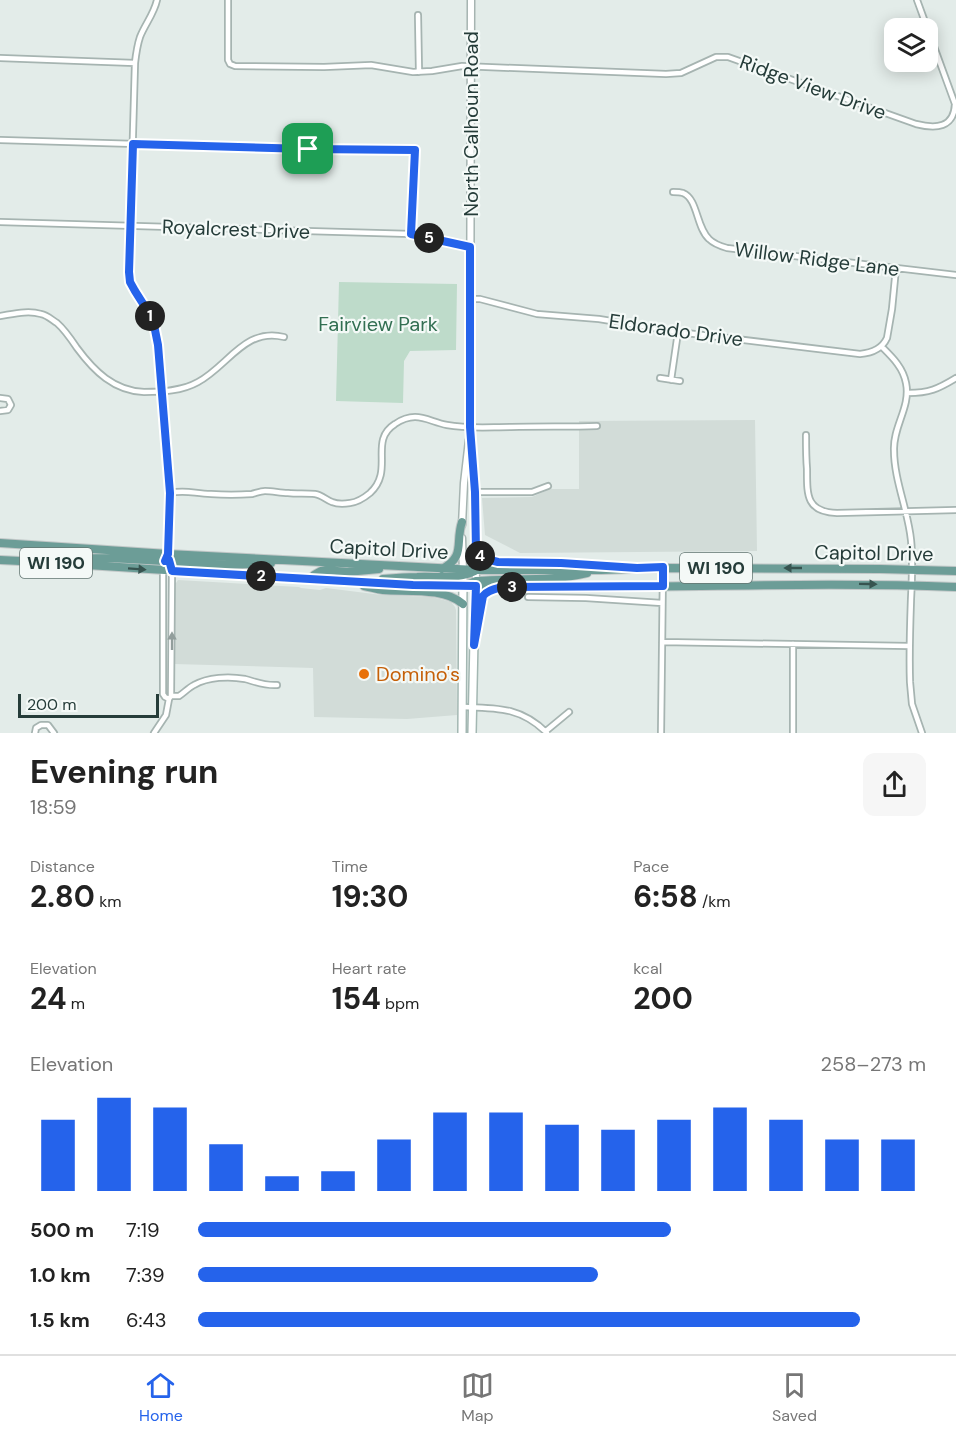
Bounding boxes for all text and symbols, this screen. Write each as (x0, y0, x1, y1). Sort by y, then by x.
map controls (884, 18, 938, 72)
button: layers (884, 18, 938, 72)
street label: North Calhoun Road (458, 31, 484, 217)
street label: Ridge View Drive (736, 48, 890, 126)
pin (282, 123, 333, 174)
icon: arrive (291, 132, 324, 165)
street label: Royalcrest Drive (162, 213, 310, 245)
pin: 5 (414, 223, 444, 253)
text: 5 (424, 227, 434, 248)
street label: Willow Ridge Lane (733, 236, 901, 282)
pin: 1 (135, 301, 165, 331)
text: 1 (147, 305, 153, 326)
street label: Eldorado Drive (607, 308, 745, 352)
park label: Fairview Park (318, 311, 438, 337)
street label: Capitol Drive (329, 533, 449, 565)
street label: Capitol Drive (814, 539, 934, 567)
pin: 4 (465, 541, 495, 571)
text: 4 (475, 545, 485, 566)
road number: WI 190 (20, 548, 92, 578)
road number: WI 190 (680, 553, 752, 583)
pin: 2 (246, 561, 276, 591)
one-way arrow (783, 563, 802, 573)
one-way arrow (128, 564, 147, 573)
text: 2 (256, 565, 266, 586)
pin: 3 (497, 572, 527, 602)
text: 3 (507, 576, 517, 597)
one-way arrow (859, 580, 878, 589)
one-way arrow (167, 632, 177, 651)
place label: Domino's (376, 661, 460, 687)
marker: Domino's (357, 667, 371, 681)
scale bar (18, 691, 159, 718)
text: 200 m (27, 694, 76, 715)
text: Evening run (30, 750, 218, 793)
button: share (863, 753, 926, 816)
text: 18:59 (30, 794, 77, 820)
text: Distance (30, 856, 95, 877)
text: Time (332, 856, 368, 877)
text: Pace (633, 856, 669, 877)
text: 2.80 (30, 877, 95, 916)
text: 19:30 (332, 877, 408, 916)
text: 6:58 (633, 877, 698, 916)
text: km (95, 891, 122, 912)
text: /km (698, 891, 730, 912)
text: Elevation (30, 958, 97, 979)
text: Heart rate (332, 958, 406, 979)
text: kcal (633, 958, 662, 979)
text: 24 (30, 979, 67, 1018)
text: 154 (332, 979, 381, 1018)
text: 200 (633, 979, 693, 1018)
text: m (67, 993, 85, 1014)
text: bpm (381, 993, 419, 1014)
text: Elevation (30, 1051, 113, 1077)
text: 258–273 m (820, 1051, 926, 1077)
text: 500 m (30, 1217, 94, 1243)
text: 7:19 (126, 1217, 160, 1243)
text: 1.0 km (30, 1262, 91, 1288)
text: 7:39 (126, 1262, 165, 1288)
text: 1.5 km (30, 1307, 90, 1333)
text: 6:43 (126, 1307, 167, 1333)
tab: Home (139, 1369, 183, 1426)
tab: Map (461, 1369, 494, 1426)
tab: Saved (772, 1369, 817, 1426)

